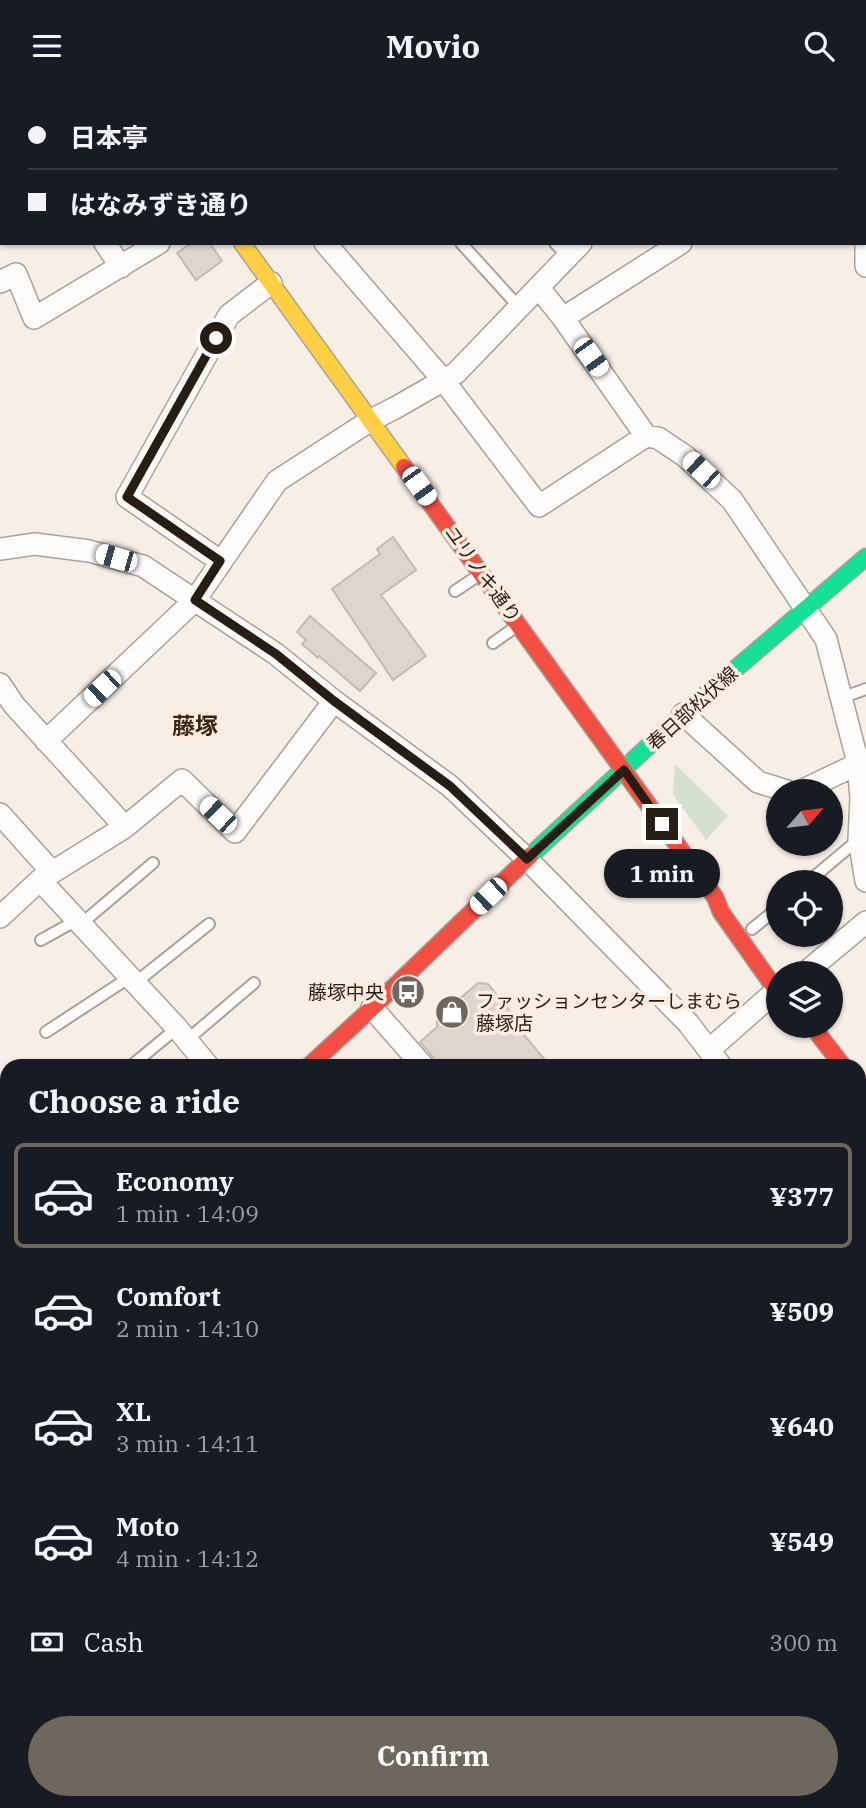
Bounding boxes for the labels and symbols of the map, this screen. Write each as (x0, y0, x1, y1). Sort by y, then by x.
route start (200, 322, 232, 354)
car (571, 334, 612, 380)
car (679, 448, 724, 492)
car (399, 463, 440, 509)
street label: ユリノキ通り (440, 521, 526, 627)
car (93, 542, 140, 574)
street label: 春日部松伏線 (642, 661, 742, 755)
car (80, 666, 125, 710)
district label: 藤塚 (172, 710, 218, 740)
north arrow (766, 779, 844, 856)
car (196, 793, 241, 837)
route end (646, 808, 678, 840)
callout: 1 min (604, 849, 720, 897)
car (466, 874, 511, 918)
bus stop icon: 藤塚中央 (389, 973, 427, 1011)
place label: 藤塚中央 (308, 980, 384, 1004)
place label: ファッションセンターしまむら 藤塚店 (476, 989, 742, 1035)
shop icon: ファッションセンターしまむら 藤塚店 (433, 993, 471, 1031)

